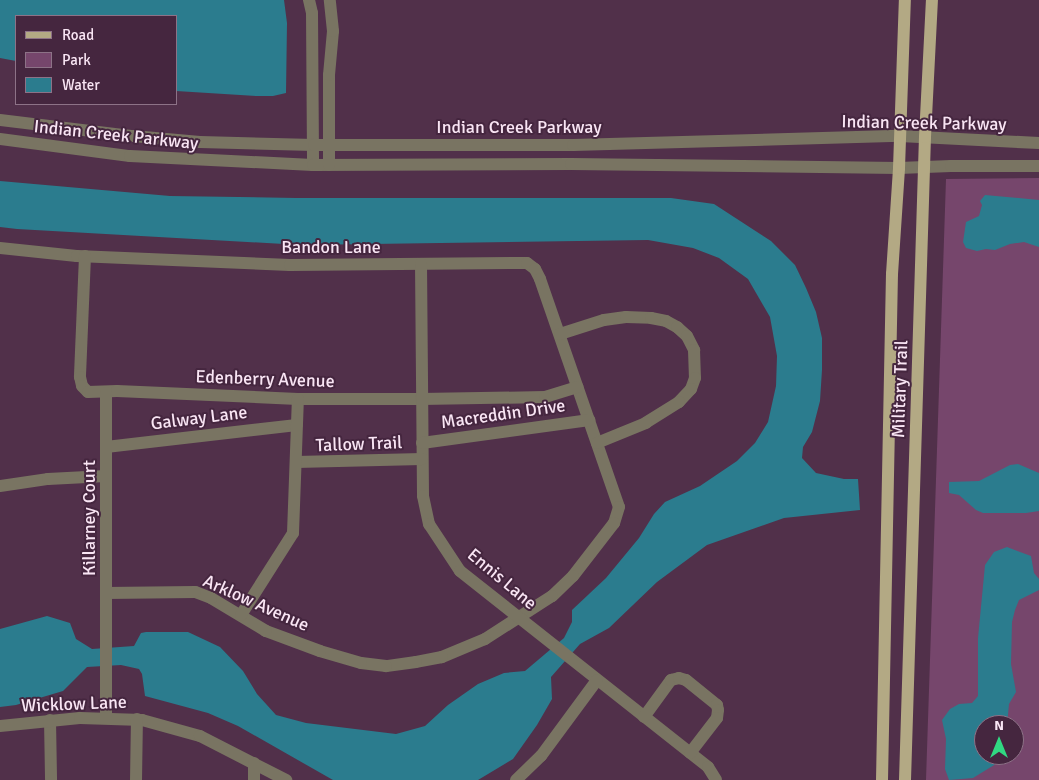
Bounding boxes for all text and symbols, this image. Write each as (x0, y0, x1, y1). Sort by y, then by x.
legend (15, 15, 178, 105)
text: Road (62, 26, 94, 44)
text: Park (62, 51, 91, 69)
text: Water (62, 76, 100, 94)
street label: Indian Creek Parkway (841, 111, 1007, 135)
street label: Indian Creek Parkway (33, 116, 199, 154)
street label: Indian Creek Parkway (436, 116, 602, 138)
street label: Bandon Lane (281, 236, 381, 258)
street label: Military Trail (887, 340, 913, 438)
street label: Edenberry Avenue (195, 366, 335, 392)
street label: Macreddin Drive (439, 395, 567, 433)
street label: Galway Lane (149, 401, 249, 435)
street label: Tallow Trail (315, 432, 403, 456)
street label: Killarney Court (78, 460, 100, 576)
street label: Ennis Lane (463, 544, 541, 614)
street label: Arklow Avenue (200, 570, 312, 636)
street label: Wicklow Lane (21, 691, 127, 717)
north arrow (974, 715, 1024, 765)
text: N (994, 717, 1004, 734)

